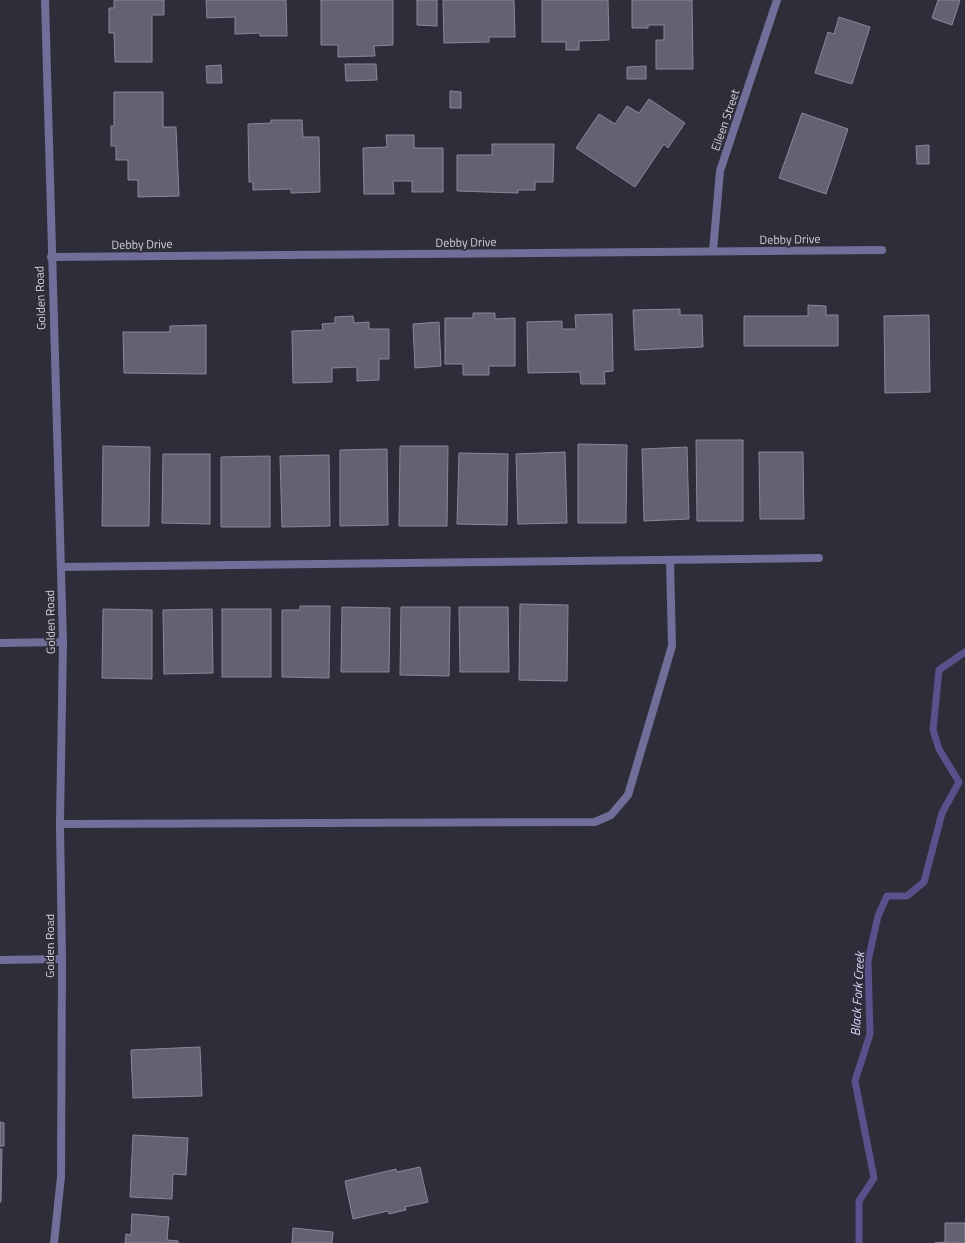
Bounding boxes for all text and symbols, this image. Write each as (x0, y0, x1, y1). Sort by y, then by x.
street label: Eileen Street (706, 86, 745, 153)
street label: Debby Drive (759, 229, 821, 249)
street label: Debby Drive (435, 232, 497, 252)
street label: Debby Drive (111, 234, 173, 254)
street label: Golden Road (29, 266, 51, 330)
street label: Golden Road (40, 590, 60, 654)
street label: Golden Road (40, 914, 59, 978)
water label: Black Fork Creek (845, 949, 869, 1037)

